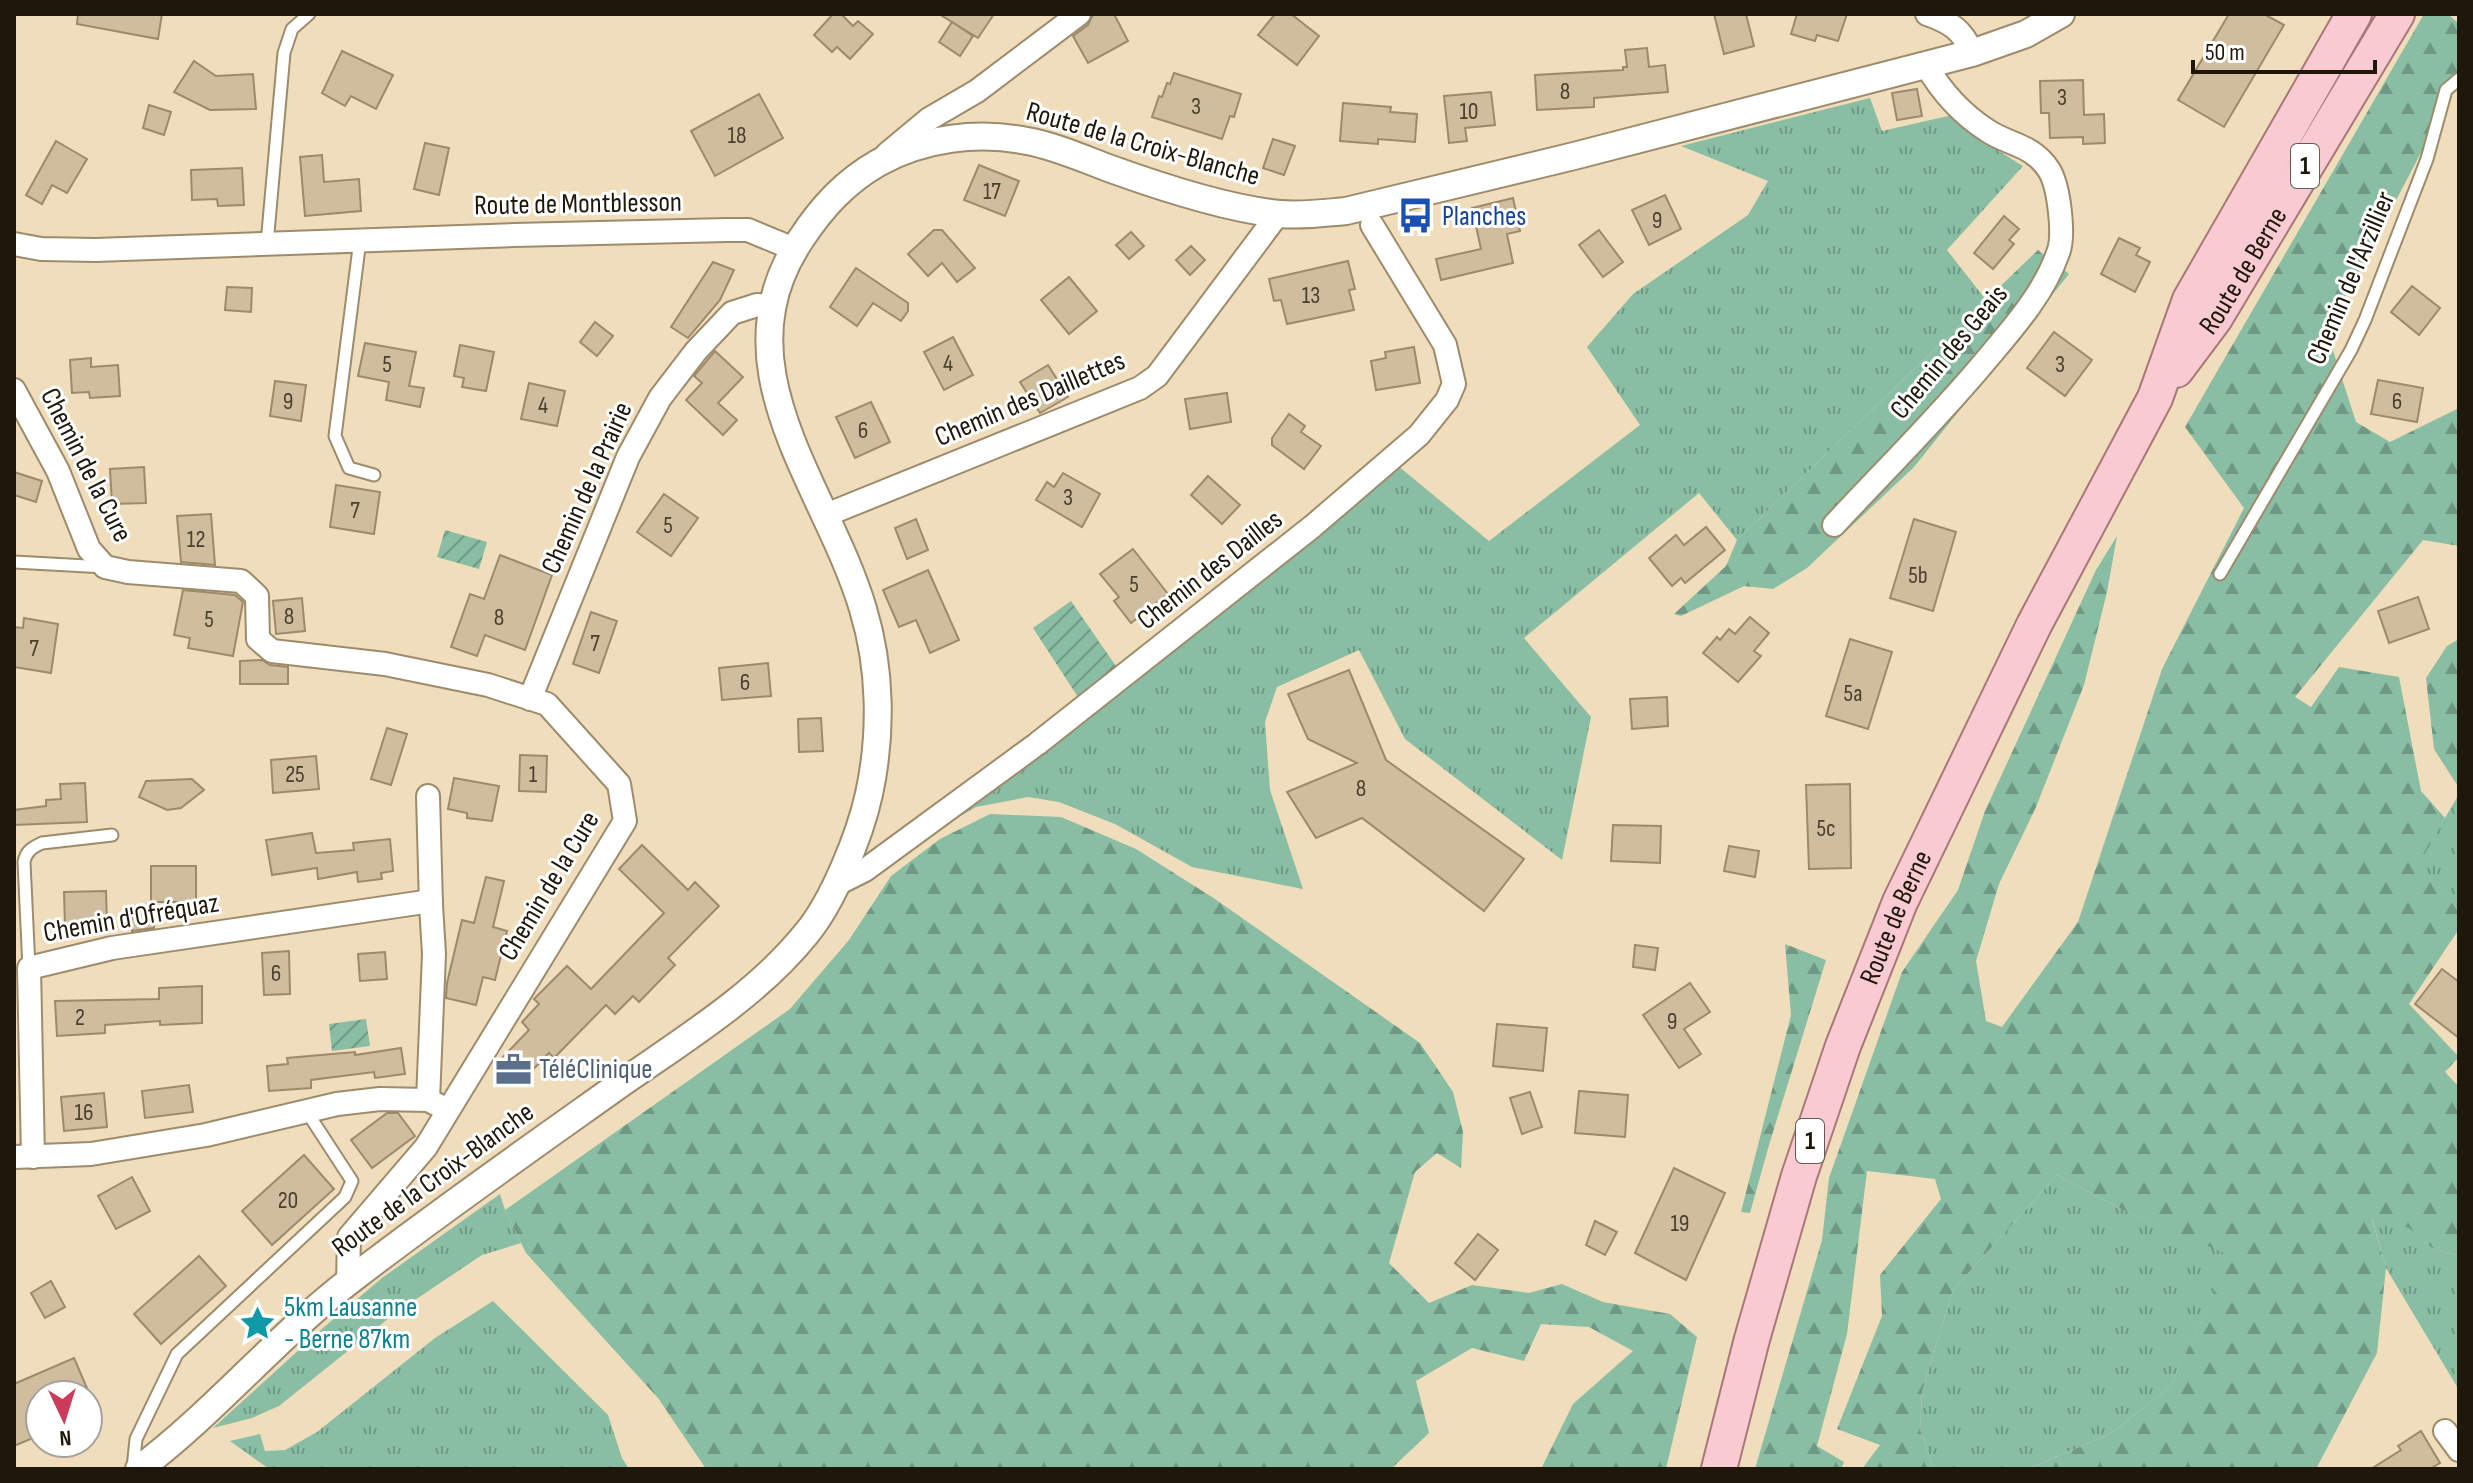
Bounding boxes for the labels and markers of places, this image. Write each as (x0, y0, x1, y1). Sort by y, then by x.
bus stop icon: Planches (1397, 197, 1435, 235)
place label: Planches (1442, 200, 1526, 233)
office icon: TéléClinique (494, 1050, 532, 1088)
place label: TéléClinique (539, 1053, 653, 1086)
place label: 5km Lausanne - Berne 87km (284, 1291, 417, 1356)
place icon: 5km Lausanne - Berne 87km (239, 1304, 277, 1342)

